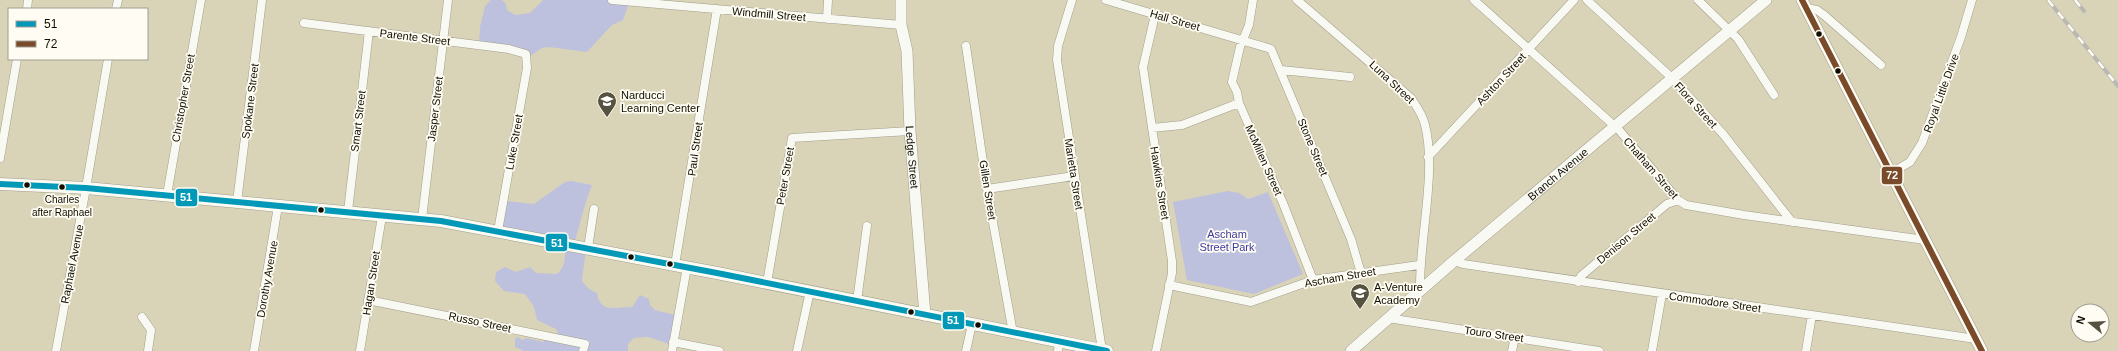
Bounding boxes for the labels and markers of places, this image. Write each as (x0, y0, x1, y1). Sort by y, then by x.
unlabelled marker (1814, 29, 1824, 39)
unlabelled marker (1833, 66, 1843, 76)
place label: Narducci Learning Center (621, 89, 700, 114)
school or university icon: Narducci Learning Center (596, 90, 618, 118)
unlabelled marker (22, 180, 32, 190)
marker: Charles after Raphael (57, 182, 67, 192)
place label: Charles after Raphael (32, 194, 92, 218)
unlabelled marker (316, 205, 326, 215)
unlabelled marker (626, 252, 636, 262)
unlabelled marker (665, 259, 675, 269)
place label: A-Venture Academy (1374, 281, 1423, 306)
school or university icon: A-Venture Academy (1349, 282, 1371, 310)
unlabelled marker (906, 307, 916, 317)
unlabelled marker (973, 320, 983, 330)

